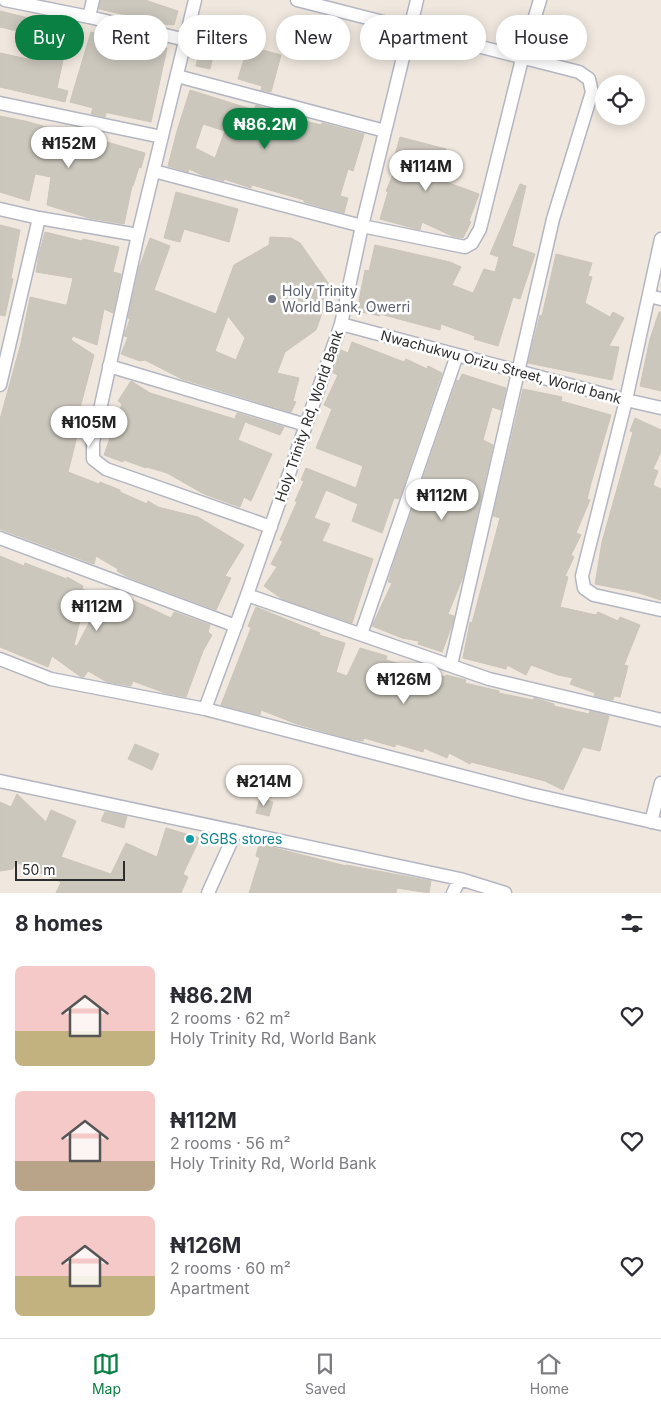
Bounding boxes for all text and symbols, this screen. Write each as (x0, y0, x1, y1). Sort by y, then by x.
chip: Buy (15, 15, 84, 60)
chip: Rent (94, 15, 168, 60)
chip: Filters (178, 15, 266, 60)
chip: New (276, 15, 350, 60)
chip: Apartment (360, 15, 486, 60)
chip: House (496, 15, 587, 60)
map controls (595, 75, 645, 125)
button: locate (595, 75, 645, 125)
pin: ₦86.2M (224, 108, 306, 150)
text: ₦86.2M (234, 114, 296, 134)
pin: ₦152M (34, 126, 104, 169)
text: ₦152M (42, 133, 96, 153)
pin: ₦114M (391, 150, 461, 192)
text: ₦114M (400, 156, 452, 176)
place label: Holy Trinity World Bank, Owerri (282, 282, 410, 315)
marker: Holy Trinity World Bank, Owerri (266, 293, 278, 305)
street label: Nwachukwu Orizu Street, World bank (379, 326, 623, 407)
street label: Holy Trinity Rd, World Bank (271, 327, 346, 504)
pin: ₦105M (54, 406, 124, 448)
text: ₦105M (62, 412, 116, 432)
pin: ₦112M (407, 478, 477, 521)
text: ₦112M (417, 485, 467, 505)
pin: ₦112M (62, 590, 132, 632)
text: ₦112M (72, 596, 122, 616)
pin: ₦126M (369, 662, 439, 705)
text: ₦126M (377, 669, 431, 689)
pin: ₦214M (229, 764, 299, 807)
text: ₦214M (237, 771, 291, 791)
place label: SGBS stores (200, 830, 282, 847)
marker: SGBS stores (184, 833, 196, 845)
scale bar (15, 858, 125, 881)
text: 50 m (22, 861, 56, 878)
icon: filters (618, 909, 646, 937)
text: 8 homes (15, 911, 103, 936)
text: ₦86.2M (170, 983, 252, 1008)
icon: home (55, 986, 115, 1046)
icon: heart (618, 1002, 646, 1030)
text: 2 rooms · 62 m² (170, 1008, 291, 1028)
text: Holy Trinity Rd, World Bank (170, 1028, 377, 1048)
text: ₦112M (170, 1108, 237, 1133)
icon: home (55, 1111, 115, 1171)
icon: heart (618, 1127, 646, 1155)
text: 2 rooms · 56 m² (170, 1133, 291, 1153)
text: Holy Trinity Rd, World Bank (170, 1153, 377, 1173)
text: ₦126M (170, 1233, 241, 1258)
icon: home (55, 1236, 115, 1296)
icon: heart (618, 1252, 646, 1280)
text: 2 rooms · 60 m² (170, 1258, 291, 1278)
text: Apartment (170, 1278, 250, 1298)
tab: Map (92, 1350, 121, 1397)
tab: Saved (305, 1350, 346, 1397)
tab: Home (530, 1350, 569, 1397)

